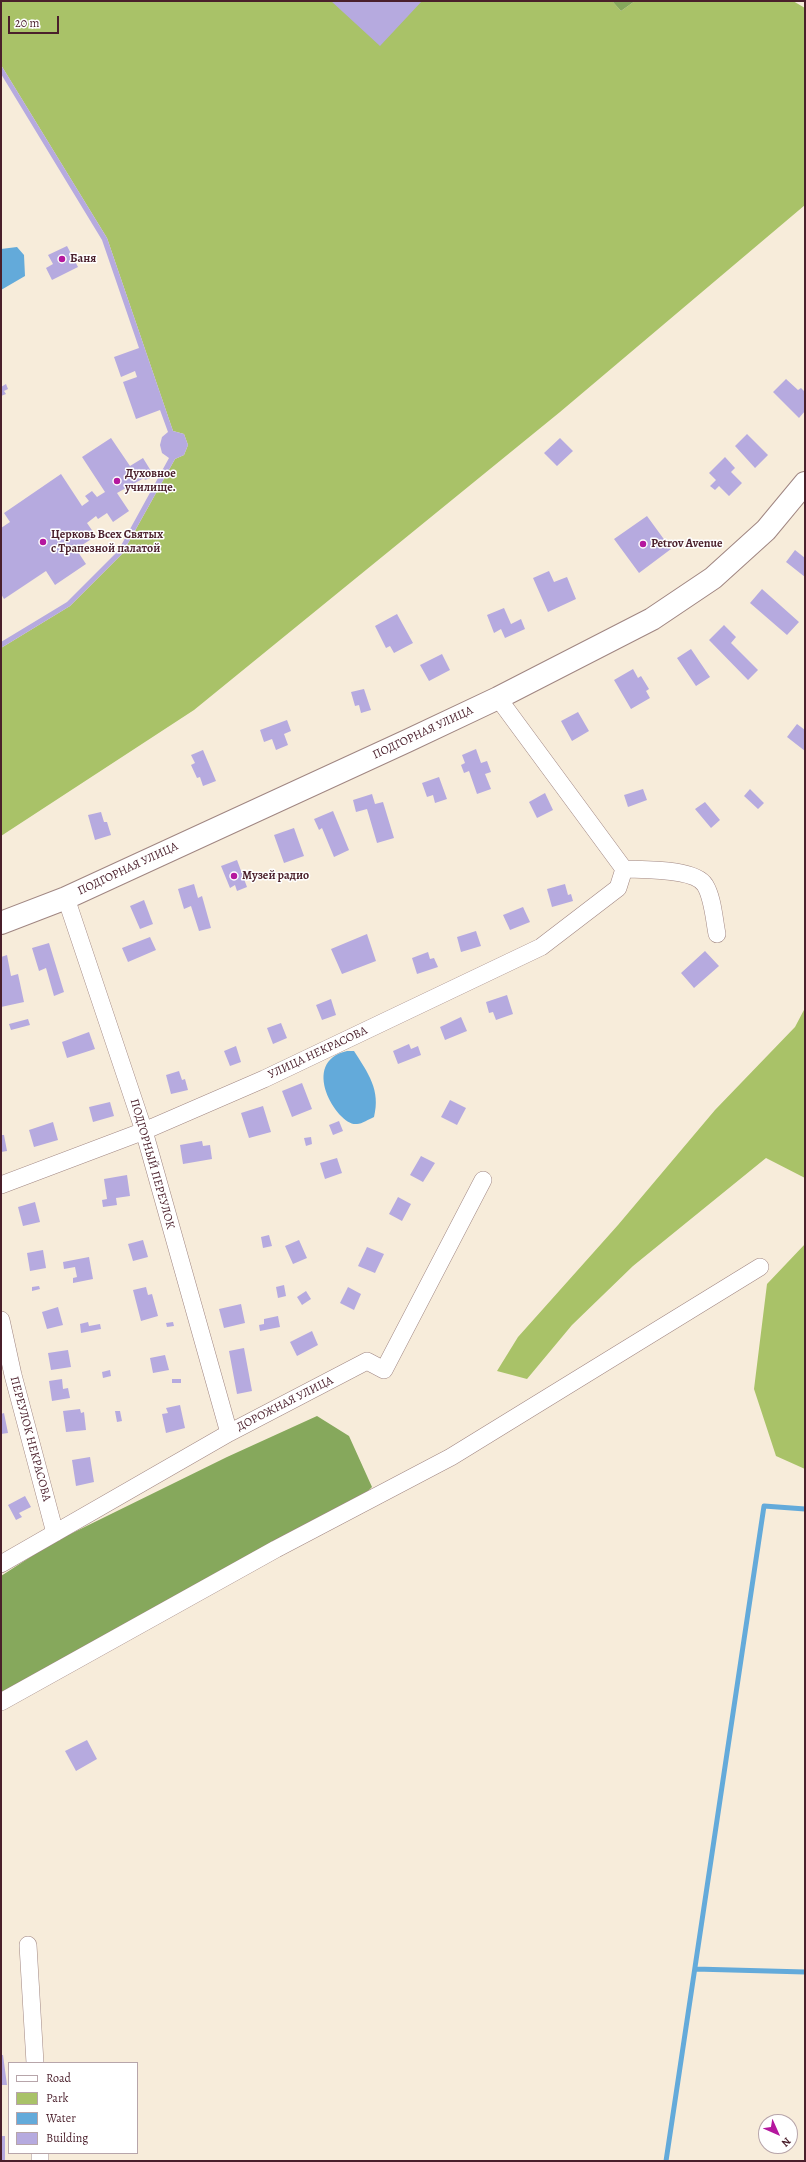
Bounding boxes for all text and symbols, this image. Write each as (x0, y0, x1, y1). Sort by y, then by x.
scale bar (10, 8, 61, 34)
text: 20 m (15, 15, 39, 31)
place label: Баня (70, 252, 96, 266)
marker: Баня (57, 254, 67, 264)
place label: Духовное училище. (125, 467, 176, 495)
marker: Духовное училище. (112, 476, 122, 486)
place label: Церковь Всех Святых с Трапезной палатой (51, 528, 163, 556)
marker: Церковь Всех Святых с Трапезной палатой (38, 537, 48, 547)
place label: Petrov Avenue (651, 537, 723, 551)
marker: Petrov Avenue (638, 539, 648, 549)
street label: ПОДГОРНАЯ УЛИЦА (371, 703, 475, 763)
street label: ПОДГОРНАЯ УЛИЦА (76, 839, 180, 899)
place label: Музей радио (242, 869, 309, 883)
marker: Музей радио (229, 871, 239, 881)
street label: УЛИЦА НЕКРАСОВА (266, 1024, 370, 1082)
street label: ПОДГОРНЫЙ ПЕРЕУЛОК (127, 1097, 177, 1231)
street label: ДОРОЖНАЯ УЛИЦА (234, 1373, 336, 1435)
street label: ПЕРЕУЛОК НЕКРАСОВА (6, 1375, 54, 1503)
legend (8, 2062, 138, 2154)
text: Road (46, 2070, 71, 2086)
text: Park (46, 2090, 69, 2106)
text: Water (46, 2110, 76, 2126)
north arrow (758, 2114, 798, 2154)
text: Building (46, 2130, 88, 2146)
text: N (778, 2134, 794, 2150)

